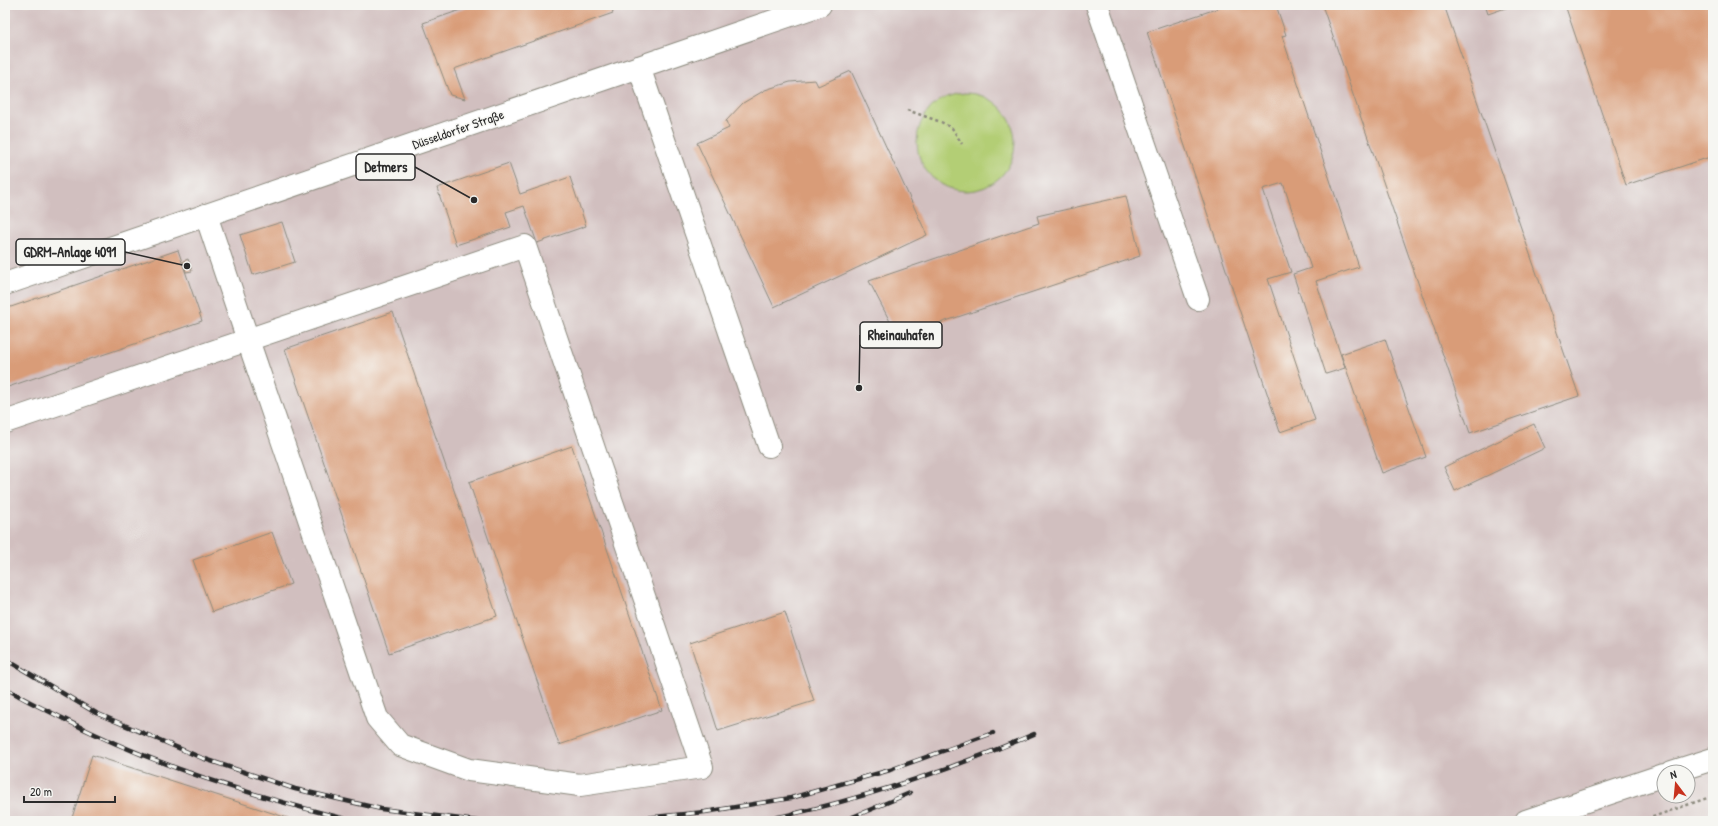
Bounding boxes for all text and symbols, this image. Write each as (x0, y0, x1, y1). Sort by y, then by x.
street label: Düsseldorfer Straße (410, 105, 506, 153)
callout: Detmers (356, 154, 415, 180)
text: Detmers (365, 157, 408, 176)
callout: GDRM-Anlage 4091 (16, 239, 125, 265)
text: GDRM-Anlage 4091 (24, 242, 116, 263)
callout: Rheinauhafen (860, 322, 942, 348)
text: Rheinauhafen (868, 325, 934, 344)
north arrow (1656, 764, 1696, 804)
text: N (1668, 767, 1678, 782)
scale bar (24, 778, 115, 804)
text: 20 m (30, 783, 52, 800)

